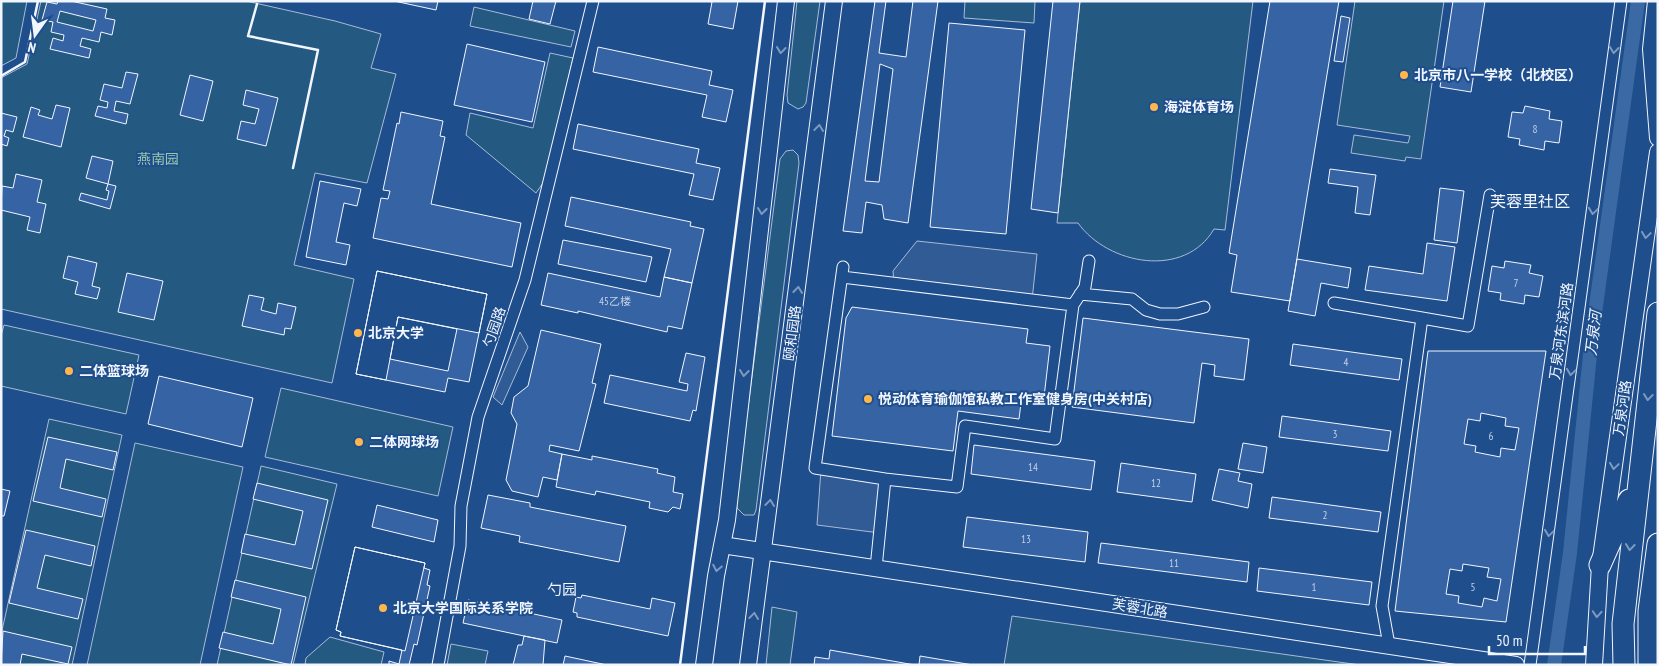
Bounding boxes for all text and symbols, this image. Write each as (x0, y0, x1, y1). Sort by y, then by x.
north arrow (10, 10, 60, 60)
text: N (26, 38, 38, 57)
one-way arrow (1610, 45, 1620, 54)
one-way arrow (776, 46, 787, 54)
place label: 北京市八一学校（北校区） (1414, 66, 1582, 84)
marker: 北京市八一学校（北校区） (1398, 69, 1410, 81)
place label: 海淀体育场 (1164, 98, 1234, 116)
marker: 海淀体育场 (1148, 101, 1160, 113)
house number: 8 (1533, 122, 1538, 136)
one-way arrow (813, 124, 824, 132)
park label: 燕南园 (137, 150, 179, 168)
district label: 芙蓉里社区 (1490, 191, 1570, 211)
one-way arrow (757, 207, 768, 215)
one-way arrow (1588, 207, 1599, 215)
one-way arrow (1641, 232, 1652, 240)
house number: 7 (1514, 276, 1519, 290)
street label: 万泉河东滨河路 (1545, 281, 1577, 381)
one-way arrow (792, 285, 803, 293)
house number: 45乙楼 (599, 294, 631, 308)
street label: 勺园路 (479, 304, 509, 350)
street label: 颐和园路 (780, 304, 804, 362)
water label: 万泉河 (1581, 307, 1606, 356)
place label: 北京大学 (368, 324, 424, 342)
marker: 北京大学 (352, 327, 364, 339)
house number: 4 (1344, 355, 1349, 369)
place label: 二体篮球场 (79, 362, 149, 380)
marker: 二体篮球场 (63, 365, 75, 377)
one-way arrow (1566, 368, 1577, 376)
one-way arrow (739, 369, 750, 377)
street label: 万泉河路 (1609, 379, 1635, 437)
place label: 悦动体育瑜伽馆私教工作室健身房(中关村店) (878, 390, 1152, 408)
one-way arrow (1643, 392, 1653, 401)
marker: 悦动体育瑜伽馆私教工作室健身房(中关村店) (862, 393, 874, 405)
house number: 3 (1333, 427, 1338, 441)
house number: 6 (1489, 429, 1494, 443)
place label: 二体网球场 (369, 433, 439, 451)
marker: 二体网球场 (353, 436, 365, 448)
house number: 14 (1028, 460, 1038, 474)
one-way arrow (1609, 462, 1620, 470)
house number: 12 (1151, 476, 1161, 490)
one-way arrow (764, 498, 775, 506)
house number: 2 (1323, 508, 1328, 522)
one-way arrow (1544, 528, 1554, 537)
house number: 13 (1021, 532, 1031, 546)
one-way arrow (1625, 543, 1636, 551)
house number: 11 (1169, 556, 1179, 570)
one-way arrow (713, 564, 723, 573)
district label: 勺园 (547, 580, 577, 599)
house number: 1 (1312, 580, 1317, 594)
house number: 5 (1471, 580, 1476, 594)
street label: 芙蓉北路 (1111, 595, 1169, 621)
place label: 北京大学国际关系学院 (393, 599, 533, 617)
marker: 北京大学国际关系学院 (377, 602, 389, 614)
one-way arrow (1592, 610, 1603, 618)
one-way arrow (749, 612, 759, 621)
scale bar (1489, 624, 1585, 656)
text: 50 m (1496, 631, 1522, 650)

